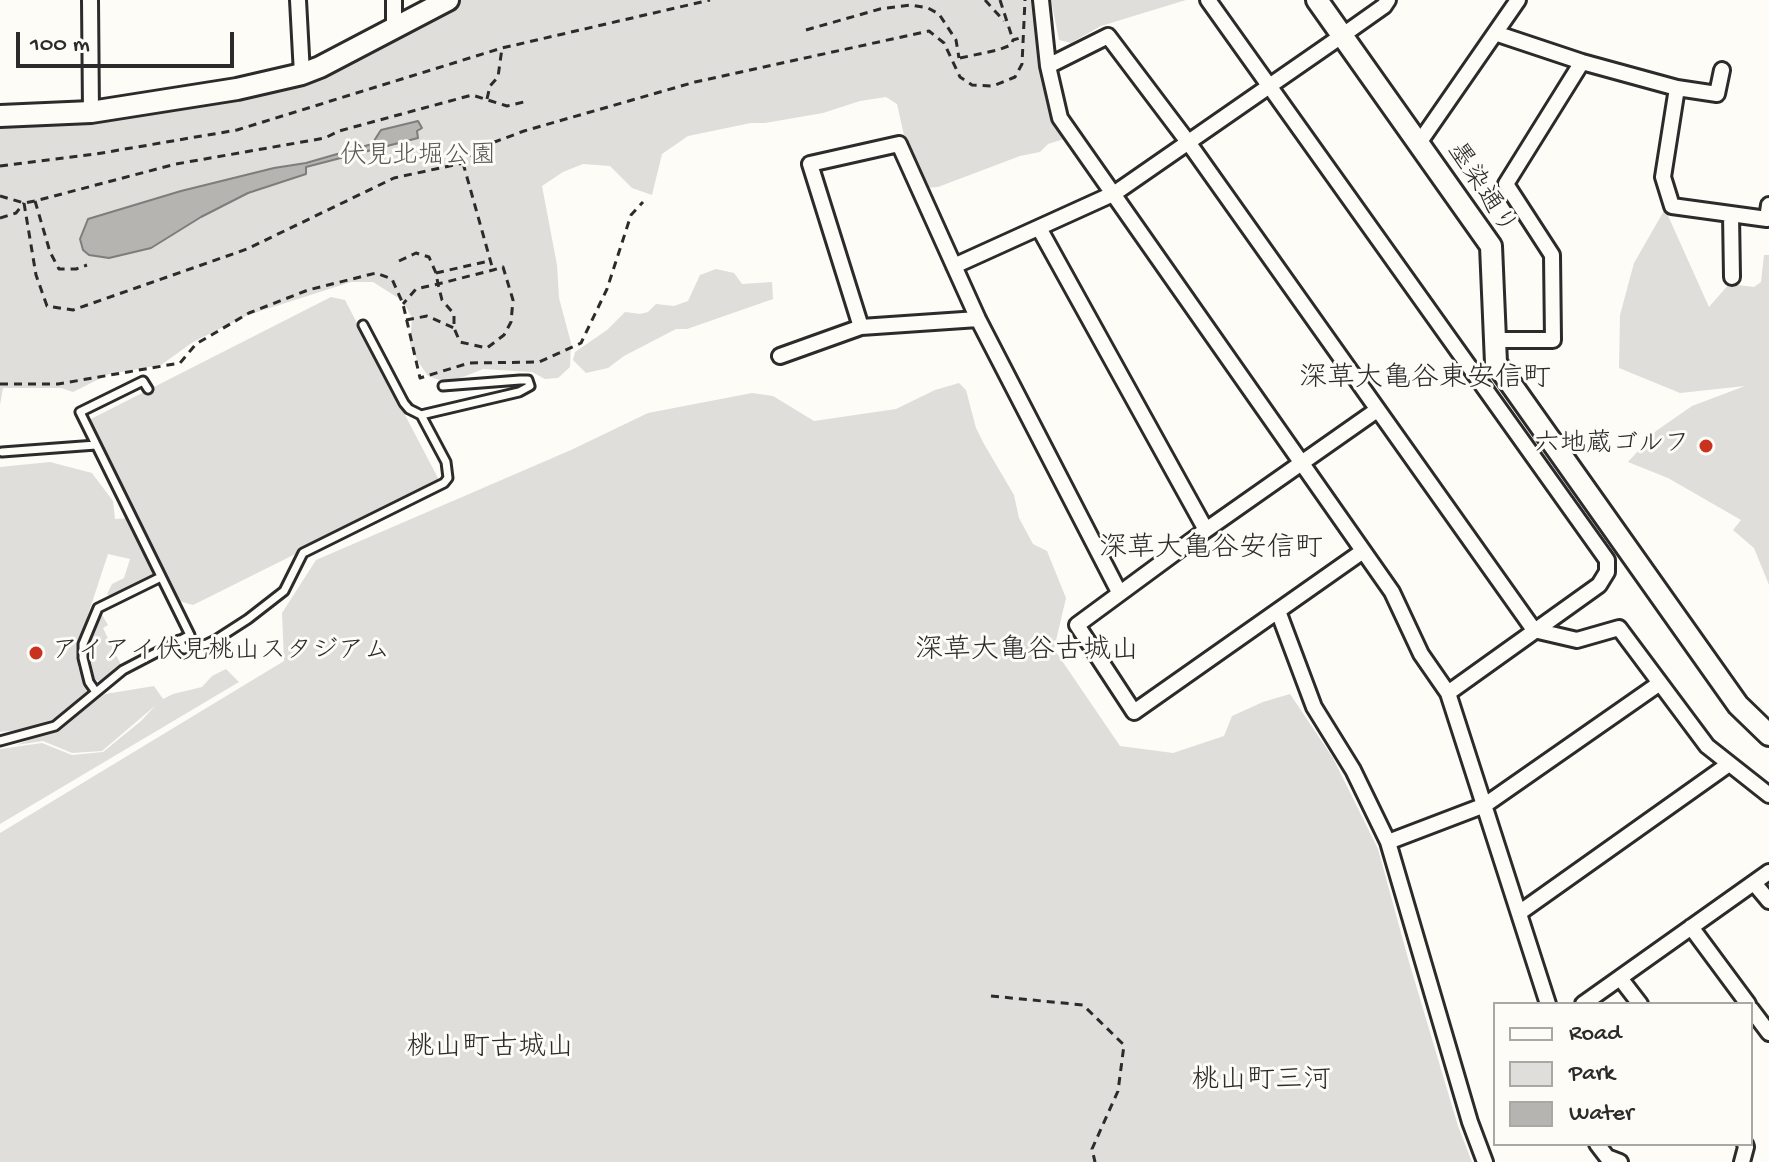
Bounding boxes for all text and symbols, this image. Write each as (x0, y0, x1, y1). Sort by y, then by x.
scale bar (20, 16, 238, 66)
text: 100 m (30, 31, 90, 60)
street label: 墨染通り (1439, 138, 1521, 242)
park label: 伏見北堀公園 (340, 142, 496, 174)
district label: 深草大亀谷東安信町 (1299, 364, 1551, 398)
place label: 六地蔵ゴルフ (1534, 430, 1690, 462)
marker: 六地蔵ゴルフ (1697, 437, 1715, 455)
district label: 深草大亀谷安信町 (1099, 534, 1323, 568)
district label: 深草大亀谷古城山 (915, 636, 1139, 670)
place label: アイアイ伏見桃山スタジアム (52, 637, 390, 669)
marker: アイアイ伏見桃山スタジアム (27, 644, 45, 662)
legend (1493, 1002, 1753, 1146)
text: Road (1569, 1020, 1621, 1049)
district label: 桃山町古城山 (406, 1033, 574, 1067)
text: Park (1569, 1060, 1615, 1089)
district label: 桃山町三河 (1191, 1066, 1331, 1100)
text: Water (1569, 1100, 1633, 1129)

